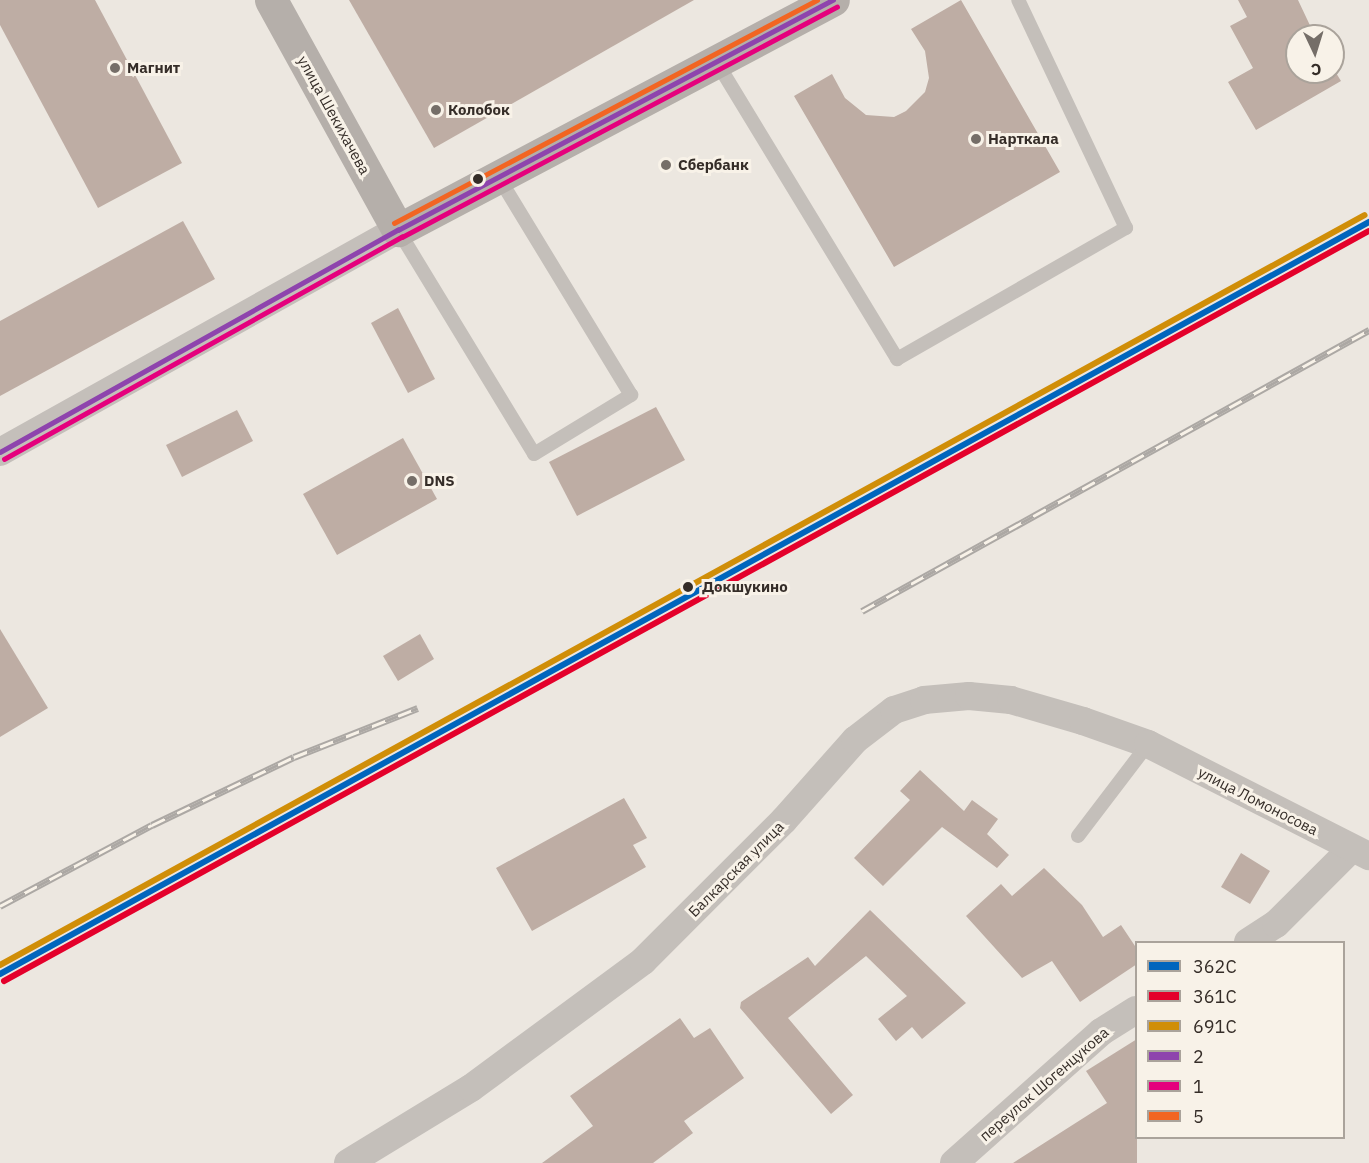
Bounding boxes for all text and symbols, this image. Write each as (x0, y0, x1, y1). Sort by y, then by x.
north arrow (1285, 24, 1345, 84)
street label: улица Шекихачева (294, 53, 374, 177)
place label: Магнит (127, 59, 180, 77)
text: С (1310, 60, 1322, 80)
marker: Магнит (108, 61, 122, 75)
place label: Колобок (448, 101, 510, 119)
marker: Колобок (429, 103, 443, 117)
place label: Нарткала (988, 130, 1059, 148)
marker: Нарткала (969, 132, 983, 146)
place label: Сбербанк (678, 156, 749, 174)
marker: Сбербанк (659, 158, 673, 172)
unlabelled marker (472, 173, 484, 185)
place label: DNS (424, 472, 455, 490)
marker: DNS (405, 474, 419, 488)
marker: Докшукино (679, 578, 697, 596)
place label: Докшукино (702, 578, 788, 596)
street label: улица Ломоносова (1195, 763, 1321, 839)
street label: Балкарская улица (684, 817, 788, 921)
legend (1135, 941, 1345, 1139)
text: 362С (1193, 955, 1237, 978)
text: 361С (1193, 985, 1237, 1008)
text: 691С (1193, 1015, 1237, 1038)
street label: переулок Шогенцукова (976, 1023, 1112, 1145)
text: 2 (1193, 1045, 1204, 1068)
text: 1 (1193, 1075, 1204, 1098)
text: 5 (1193, 1105, 1204, 1128)

